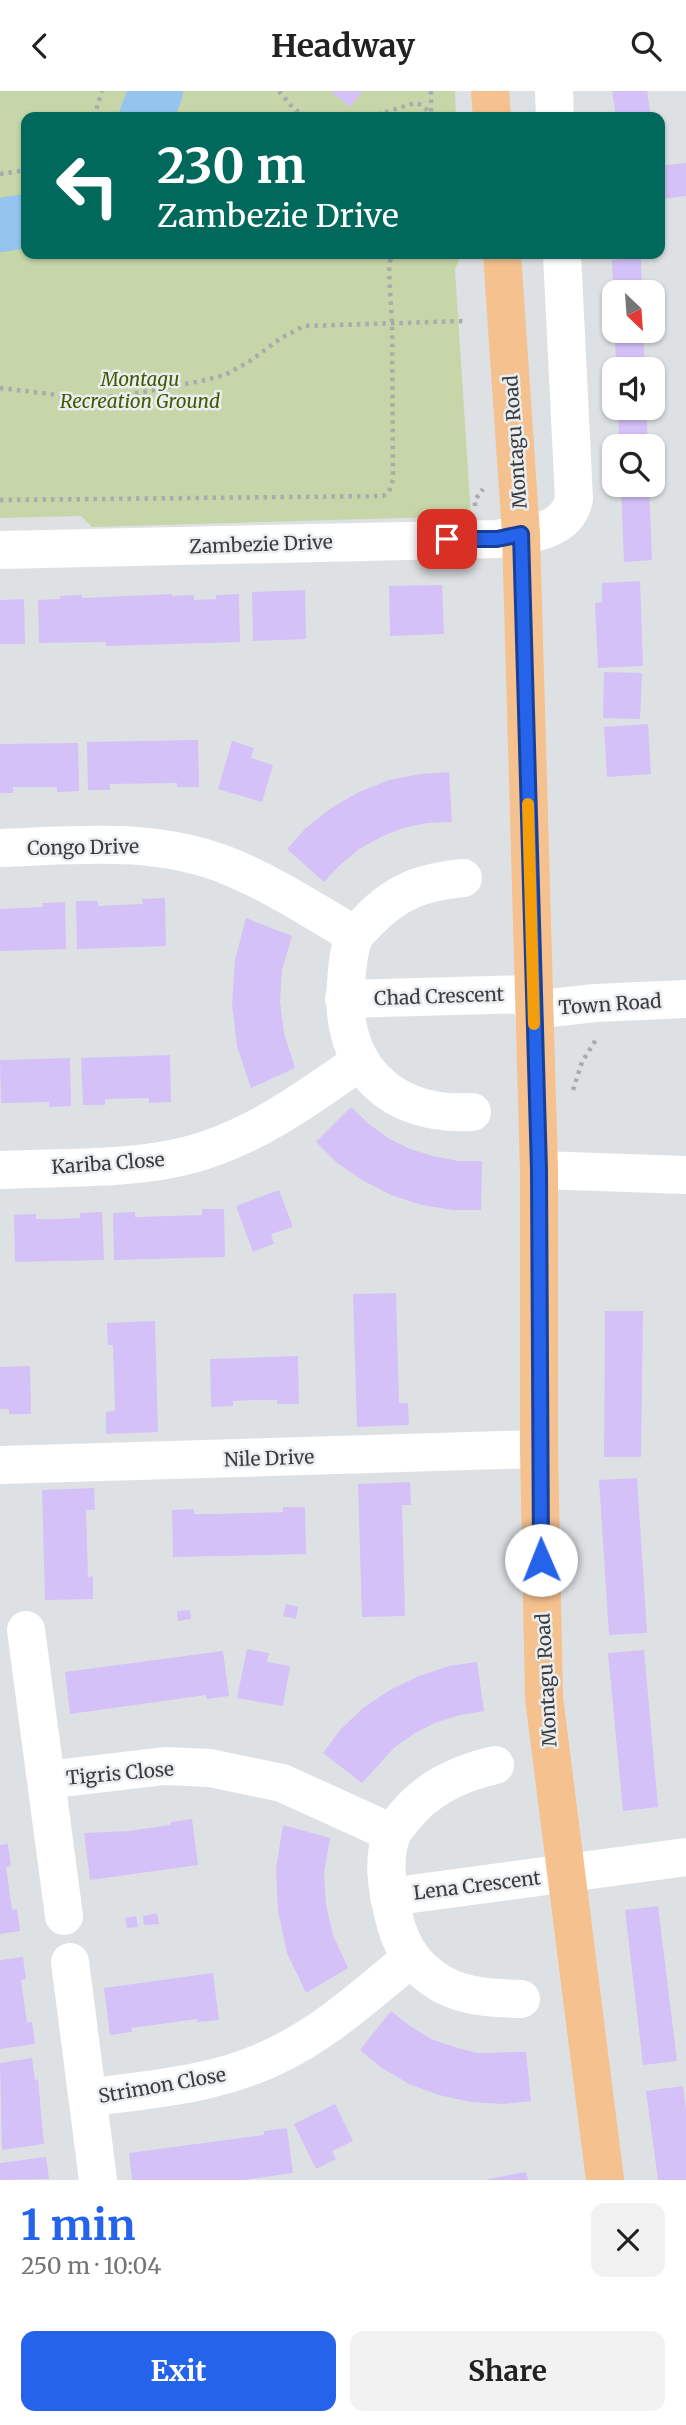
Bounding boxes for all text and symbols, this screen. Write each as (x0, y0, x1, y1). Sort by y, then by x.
text: Headway (271, 26, 415, 66)
icon: back (21, 27, 59, 65)
icon: search (627, 27, 665, 65)
text: 230 m (157, 135, 305, 196)
icon: left (42, 140, 133, 231)
text: Zambezie Drive (157, 196, 399, 236)
north arrow (602, 280, 665, 343)
map controls (602, 280, 665, 497)
button: sound (602, 357, 665, 420)
park label: Montagu Recreation Ground (60, 367, 220, 413)
street label: Montagu Road (498, 374, 532, 510)
button: search (602, 434, 665, 497)
pin (417, 509, 477, 569)
icon: arrive (428, 520, 466, 558)
street label: Zambezie Drive (189, 530, 333, 558)
street label: Congo Drive (27, 834, 139, 860)
street label: Chad Crescent (374, 982, 505, 1010)
street label: Town Road (558, 988, 662, 1020)
street label: Kariba Close (51, 1147, 165, 1179)
street label: Nile Drive (223, 1444, 315, 1472)
position arrow (504, 1523, 578, 1597)
street label: Montagu Road (531, 1613, 561, 1747)
street label: Tigris Close (65, 1756, 175, 1790)
street label: Lena Crescent (412, 1865, 543, 1905)
street label: Strimon Close (96, 2062, 228, 2108)
text: 1 min (21, 2199, 135, 2251)
button: close (591, 2203, 665, 2277)
text: 250 m · 10:04 (21, 2251, 161, 2280)
button: Exit (21, 2331, 336, 2411)
button: Share (350, 2331, 665, 2411)

